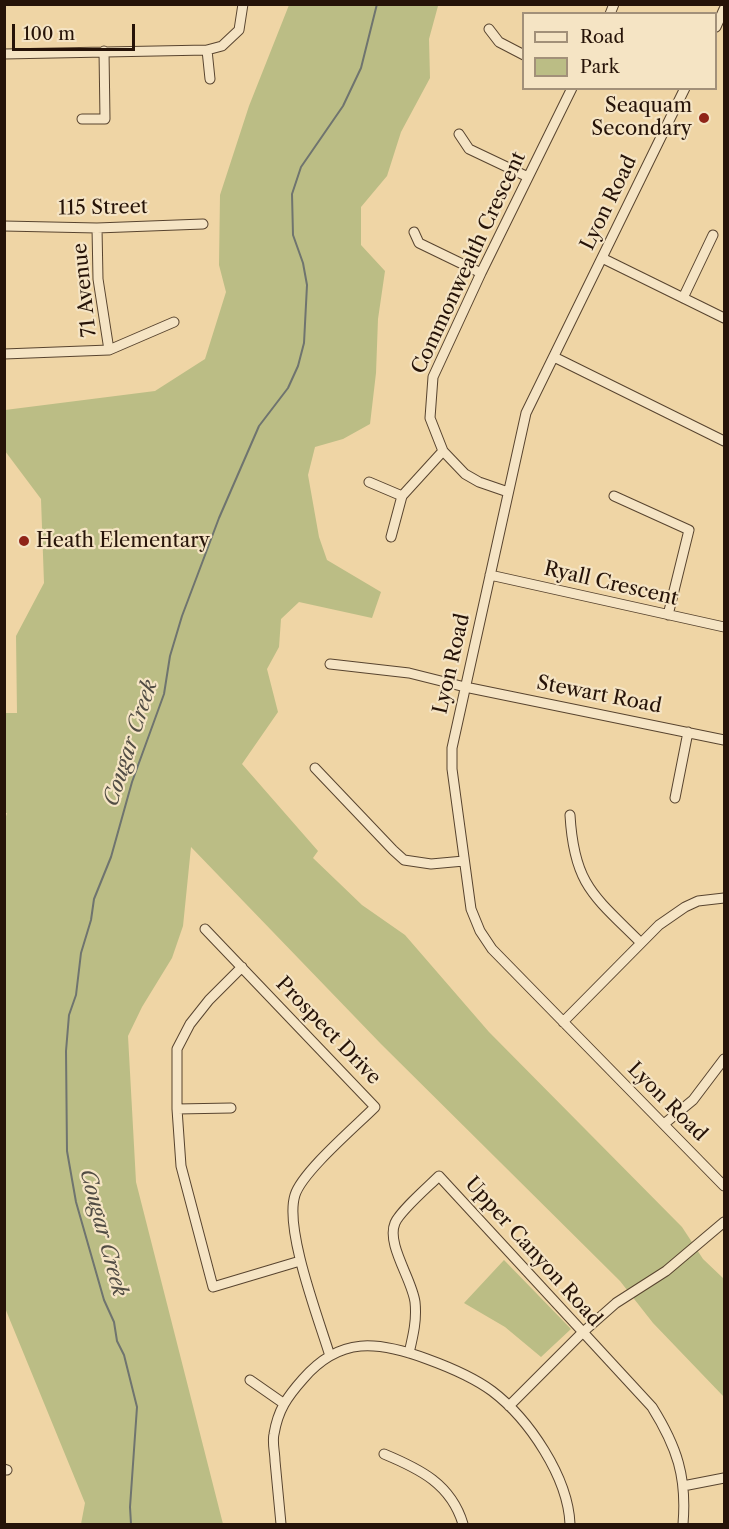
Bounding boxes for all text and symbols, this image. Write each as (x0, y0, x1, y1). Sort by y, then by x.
scale bar (15, 12, 138, 50)
legend (522, 12, 717, 90)
text: 100 m (23, 23, 75, 45)
text: Road (580, 26, 625, 48)
text: Park (580, 56, 619, 78)
place label: Seaquam Secondary (591, 94, 692, 141)
marker: Seaquam Secondary (697, 111, 711, 125)
street label: Commonwealth Crescent (407, 148, 531, 378)
street label: Lyon Road (576, 152, 642, 254)
street label: 115 Street (58, 195, 148, 221)
street label: 71 Avenue (68, 242, 102, 338)
place label: Heath Elementary (36, 529, 210, 553)
marker: Heath Elementary (17, 534, 31, 548)
street label: Ryall Crescent (542, 557, 680, 611)
street label: Lyon Road (429, 611, 475, 717)
street label: Stewart Road (534, 671, 664, 719)
water label: Cougar Creek (99, 677, 163, 809)
street label: Prospect Drive (270, 972, 386, 1090)
street label: Lyon Road (622, 1057, 712, 1147)
water label: Cougar Creek (74, 1166, 132, 1300)
street label: Upper Canyon Road (460, 1172, 606, 1332)

